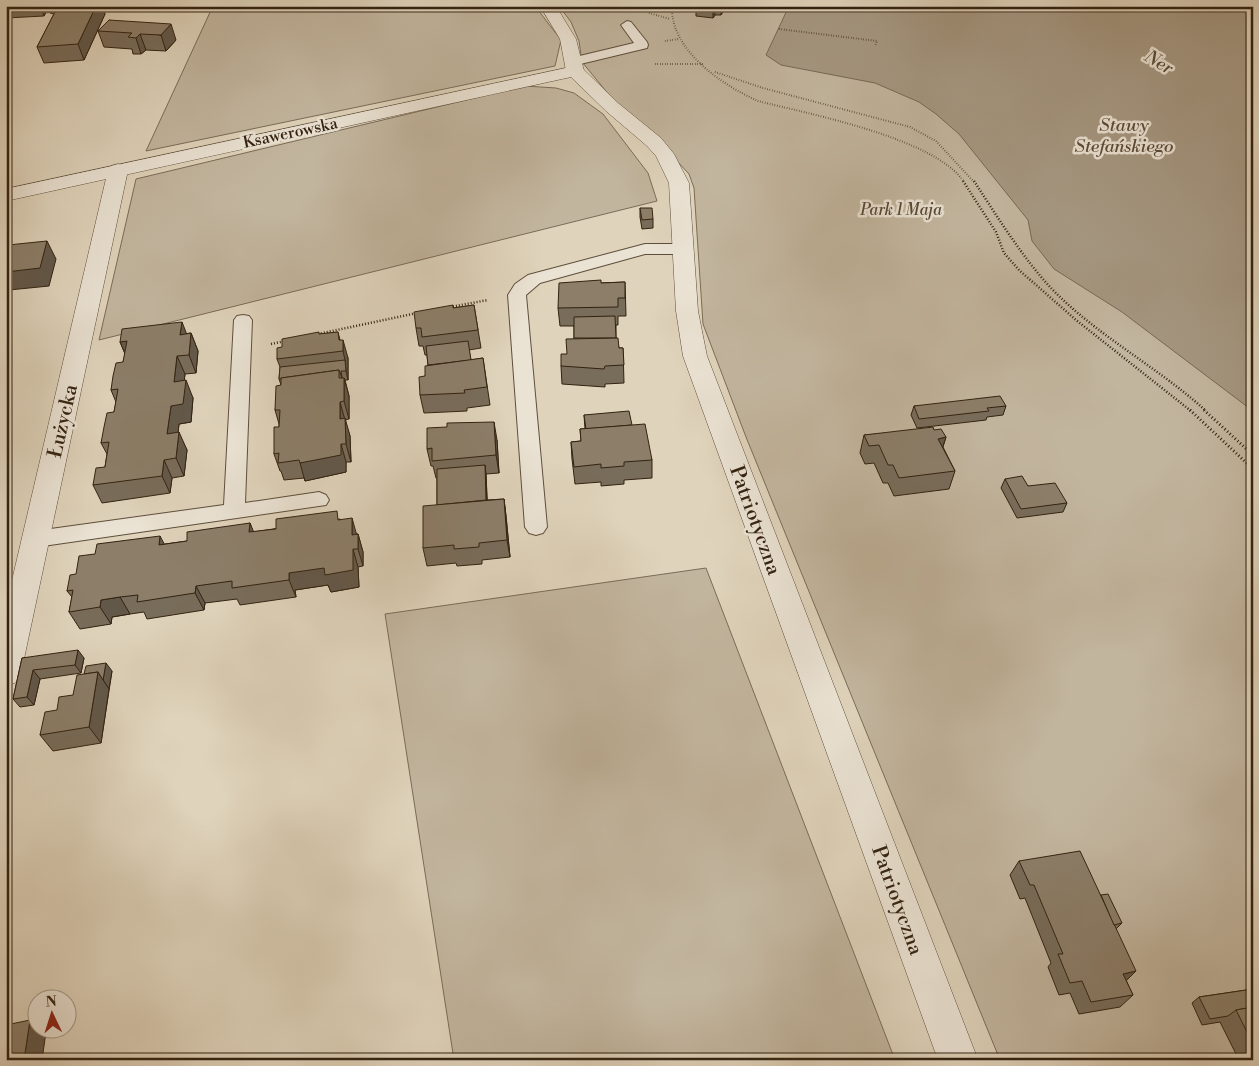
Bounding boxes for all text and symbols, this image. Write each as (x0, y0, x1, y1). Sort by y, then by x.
water label: Ner (1139, 44, 1178, 80)
street label: Ksawerowska (241, 113, 340, 153)
water label: Stawy Stefańskiego (1075, 114, 1173, 158)
park label: Park 1 Maja (859, 200, 942, 220)
street label: Łużycka (43, 381, 84, 461)
street label: Patriotyczna (723, 462, 786, 579)
street label: Patriotyczna (865, 842, 928, 959)
north arrow (28, 988, 78, 1038)
text: N (45, 993, 57, 1011)

